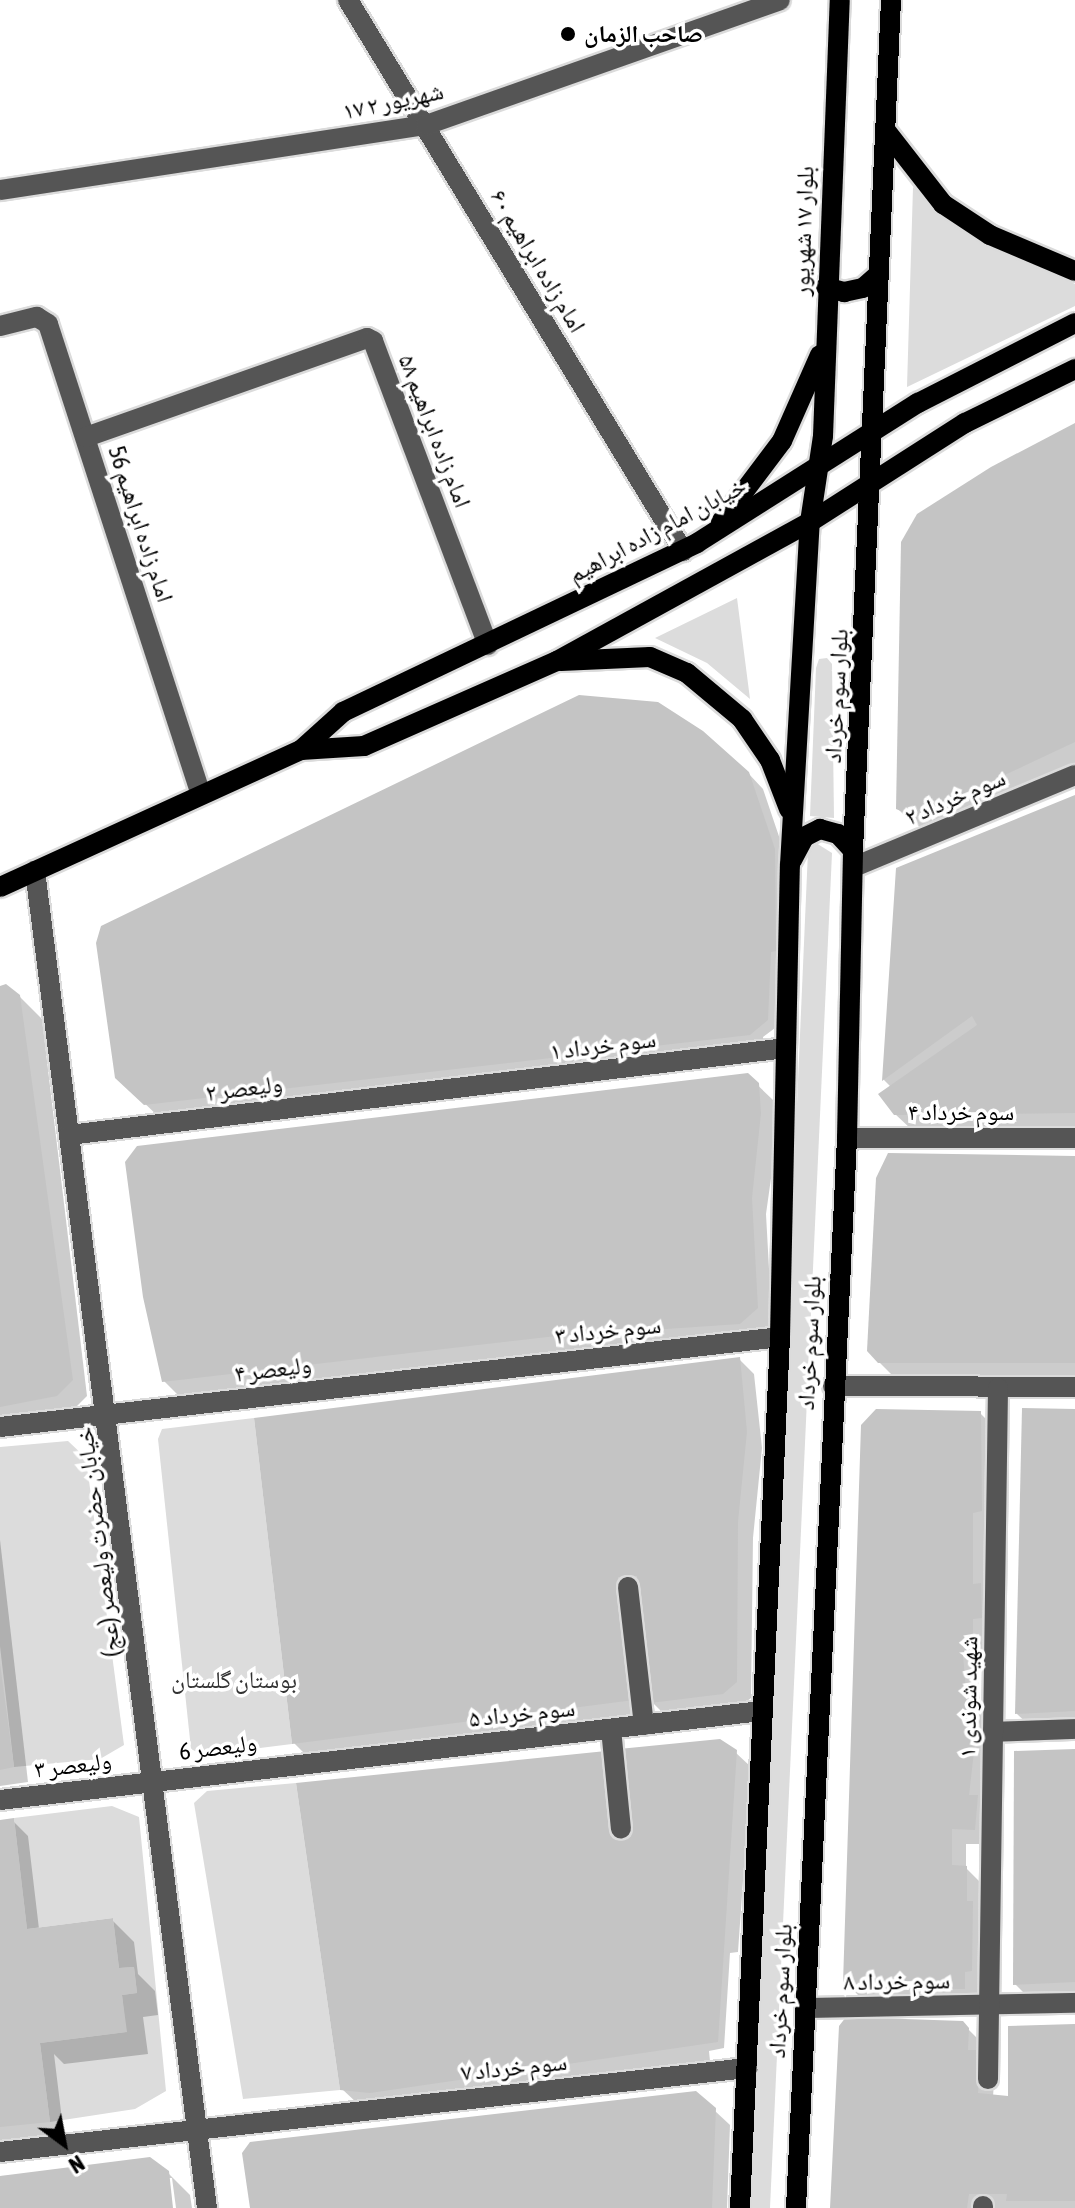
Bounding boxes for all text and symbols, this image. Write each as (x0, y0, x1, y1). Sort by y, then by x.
place label: صاحب الزمان (584, 20, 703, 48)
marker: صاحب الزمان (559, 25, 577, 43)
street label: ۱۷ شهریور ۲ (340, 76, 446, 126)
street label: بلوار ۱۷ شهریور (786, 165, 820, 297)
street label: امام زاده ابراهیم ۶۰ (484, 184, 592, 338)
street label: امام زاده ابراهیم ۵۸ (393, 350, 477, 512)
street label: امام زاده ابراهیم 56 (102, 442, 180, 606)
street label: خیابان امام زاده ابراهیم (563, 471, 751, 589)
street label: بلوار سوم خرداد (818, 628, 854, 764)
street label: سوم خرداد ۲ (900, 763, 1010, 831)
street label: سوم خرداد ۱ (548, 1024, 658, 1066)
street label: ولیعصر ۲ (204, 1069, 284, 1107)
street label: سوم خرداد ۴ (908, 1098, 1014, 1126)
street label: بلوار سوم خرداد (791, 1275, 827, 1411)
street label: سوم خرداد ۳ (553, 1310, 663, 1350)
street label: ولیعصر ۴ (233, 1350, 313, 1388)
street label: خیابان حضرت ولیعصر (عج) (70, 1425, 126, 1659)
street label: شهید شوندی ۱ (953, 1636, 983, 1758)
park label: بوستان گلستان (171, 1666, 297, 1694)
street label: سوم خرداد ۵ (467, 1693, 577, 1733)
street label: ولیعصر 6 (178, 1728, 258, 1766)
street label: ولیعصر ۳ (33, 1746, 113, 1784)
street label: بلوار سوم خرداد (762, 1923, 798, 2059)
street label: سوم خرداد ۸ (843, 1966, 951, 1996)
street label: سوم خرداد ۷ (459, 2047, 569, 2087)
north arrow (24, 2104, 104, 2184)
text: N (64, 2150, 89, 2179)

